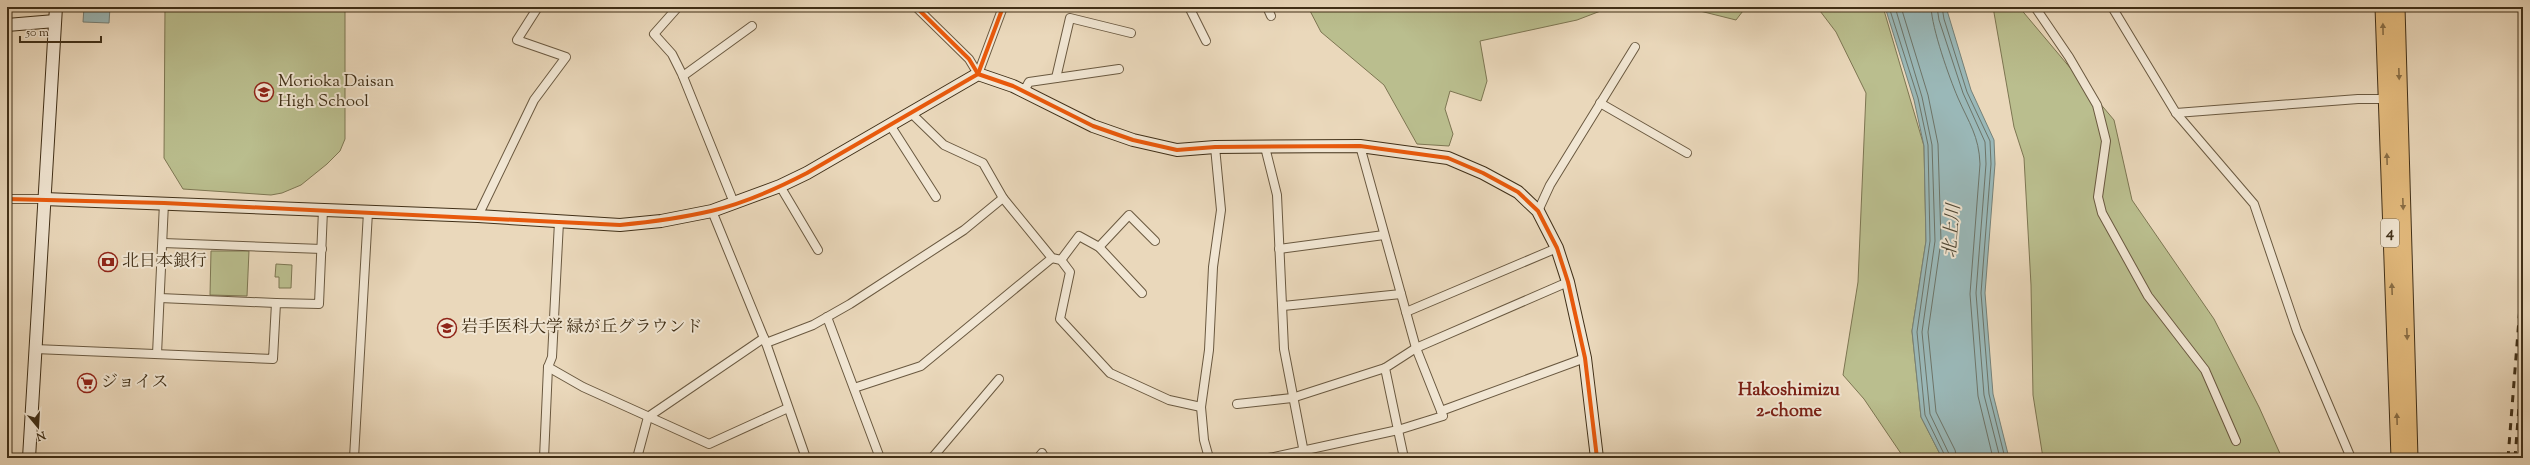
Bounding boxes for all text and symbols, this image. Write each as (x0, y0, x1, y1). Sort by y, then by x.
scale bar (20, 18, 101, 44)
one-way arrow (2380, 23, 2387, 35)
text: 50 m (25, 24, 49, 42)
one-way arrow (2396, 68, 2402, 81)
place label: Morioka Daisan High School (278, 70, 394, 114)
school or university icon: Morioka Daisan High School (253, 81, 275, 103)
one-way arrow (2384, 153, 2391, 165)
one-way arrow (2400, 198, 2406, 211)
water label: 北上川 (1938, 201, 1968, 259)
road number: 4 (2381, 219, 2399, 247)
place label: 北日本銀行 (122, 250, 207, 274)
bank icon: 北日本銀行 (97, 251, 119, 273)
one-way arrow (2389, 283, 2396, 295)
place label: 岩手医科大学 緑が丘グラウンド (461, 316, 703, 340)
school or university icon: 岩手医科大学 緑が丘グラウンド (436, 317, 458, 339)
one-way arrow (2403, 328, 2410, 340)
place label: ジョイス (101, 371, 169, 395)
supermarket icon: ジョイス (76, 372, 98, 394)
district label: Hakoshimizu 2-chome (1738, 378, 1841, 425)
north arrow (18, 407, 58, 447)
one-way arrow (2394, 413, 2401, 425)
text: N (34, 426, 48, 445)

